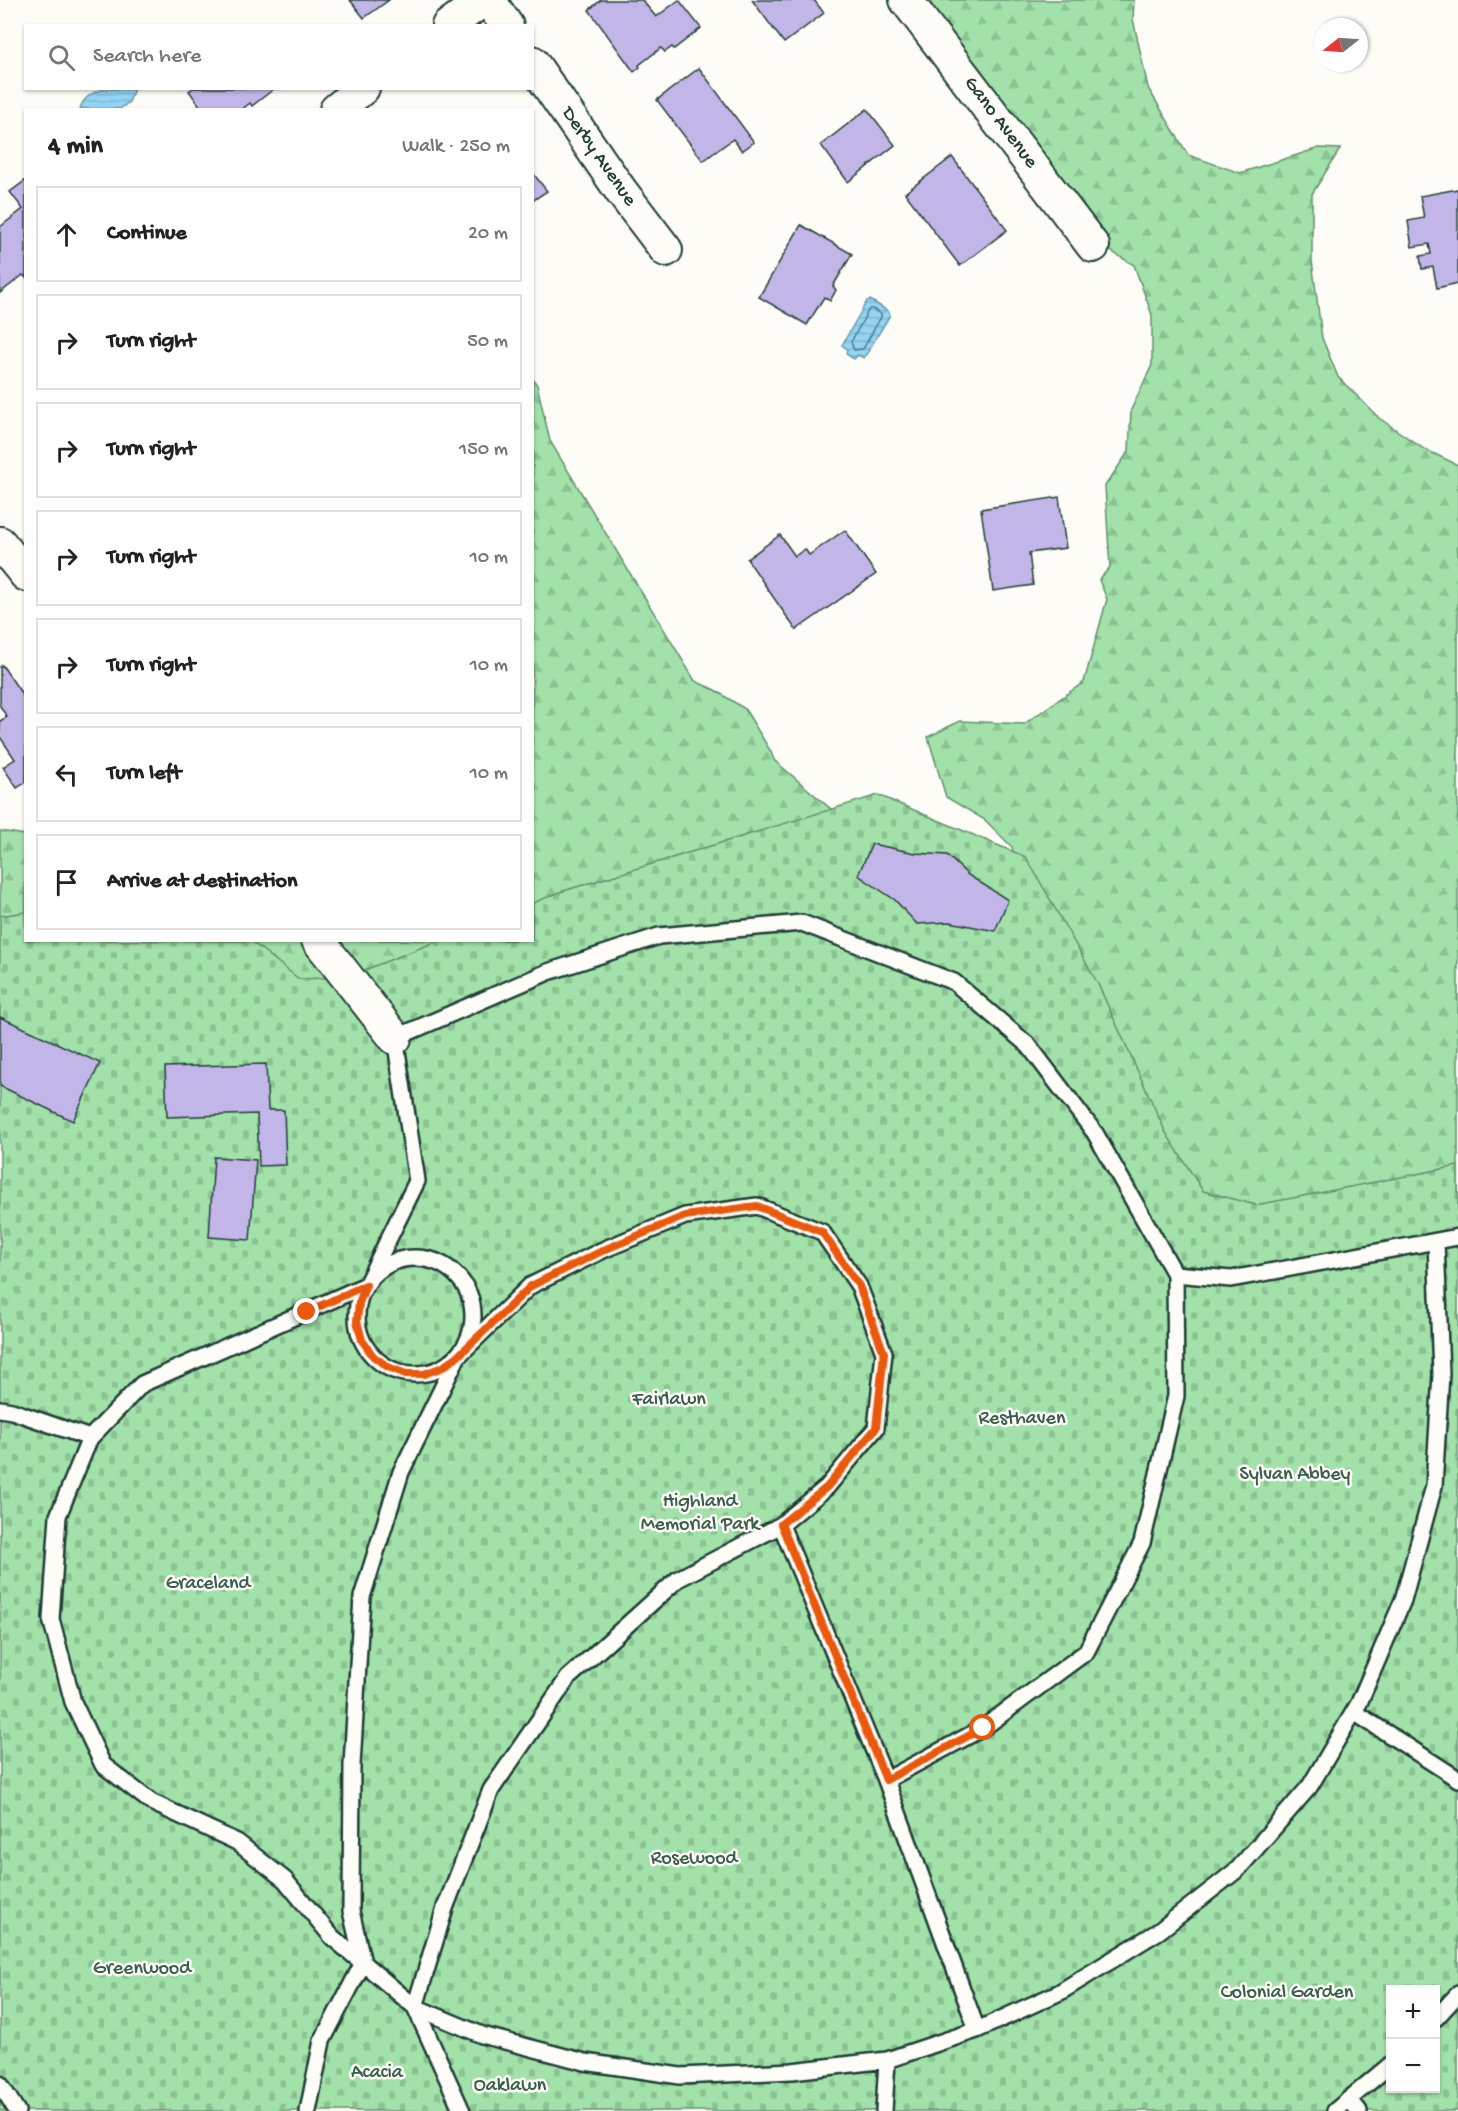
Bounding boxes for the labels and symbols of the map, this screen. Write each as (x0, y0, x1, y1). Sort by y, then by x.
north arrow (1314, 18, 1368, 72)
street label: Gano Avenue (958, 73, 1042, 174)
street label: Derby Avenue (554, 101, 641, 212)
route end (293, 1298, 319, 1324)
park label: Fairlawn (631, 1389, 706, 1412)
park label: Resthaven (979, 1408, 1066, 1431)
park label: Sylvan Abbey (1240, 1464, 1351, 1487)
park label: Highland Memorial Park (641, 1491, 761, 1537)
park label: Graceland (166, 1573, 253, 1596)
route start (969, 1714, 995, 1740)
park label: Rosewood (651, 1848, 740, 1871)
park label: Greenwood (93, 1958, 193, 1981)
park label: Colonial Garden (1221, 1982, 1354, 2005)
park label: Acacia (351, 2062, 404, 2085)
park label: Oaklawn (474, 2075, 547, 2098)

